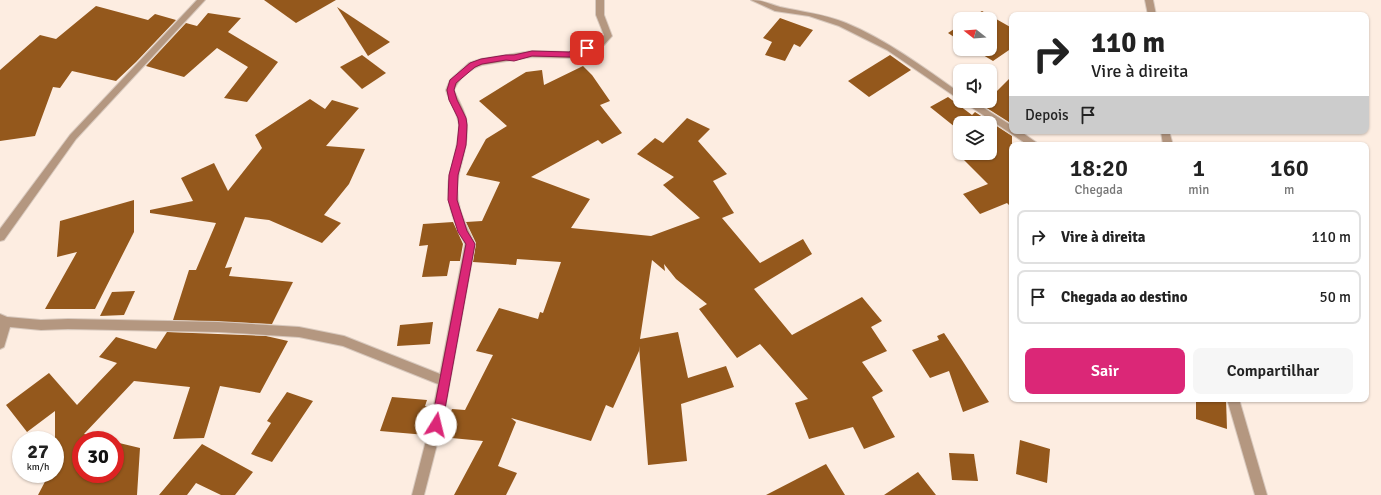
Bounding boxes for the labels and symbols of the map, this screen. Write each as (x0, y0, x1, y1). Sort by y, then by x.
north arrow (953, 12, 997, 56)
pin (570, 31, 604, 65)
position arrow (415, 404, 457, 446)
speed limit sign: 30 (72, 431, 124, 483)

